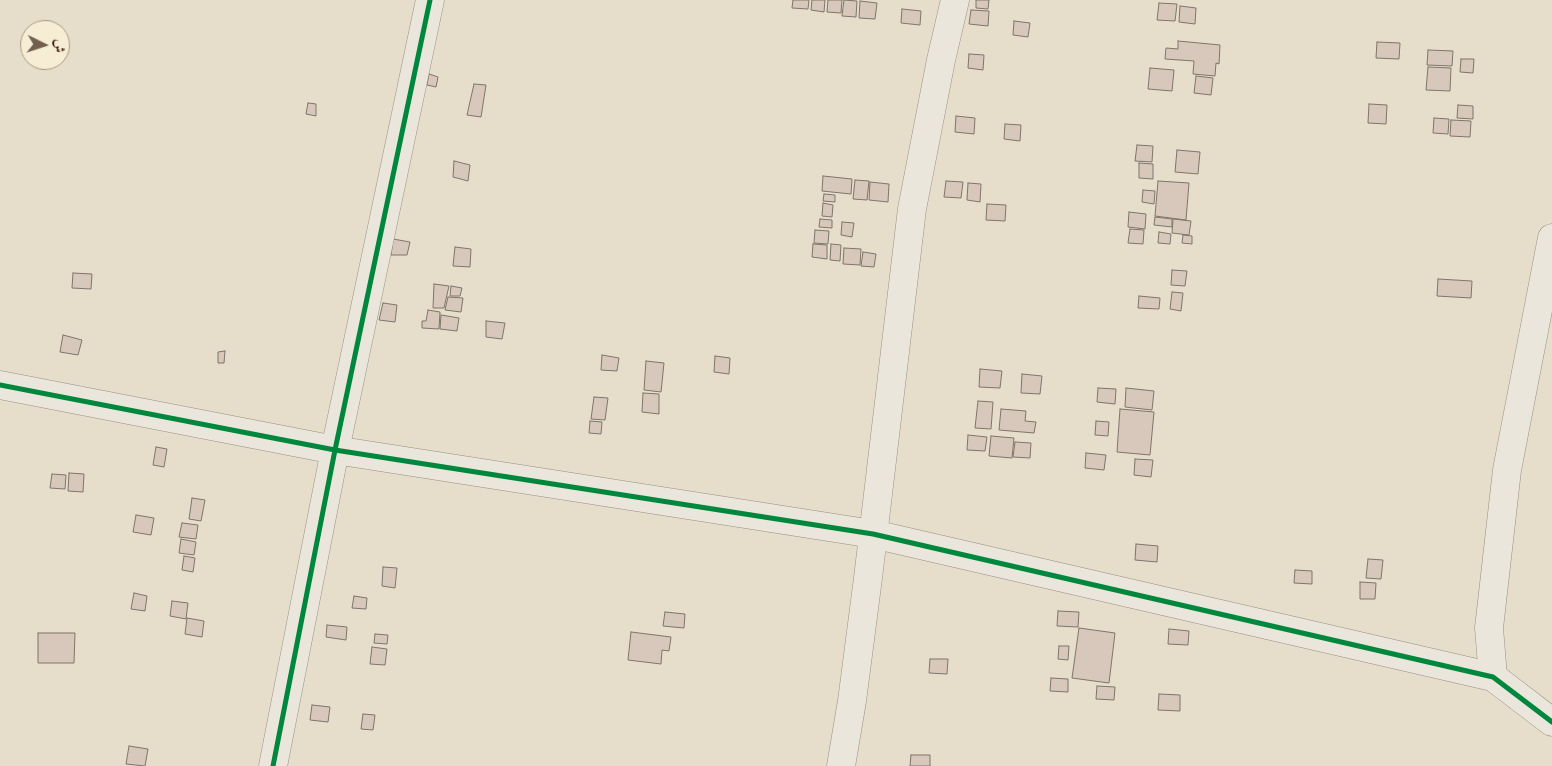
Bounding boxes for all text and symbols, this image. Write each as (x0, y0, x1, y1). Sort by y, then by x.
north arrow (20, 20, 70, 70)
text: ش (50, 38, 69, 54)

